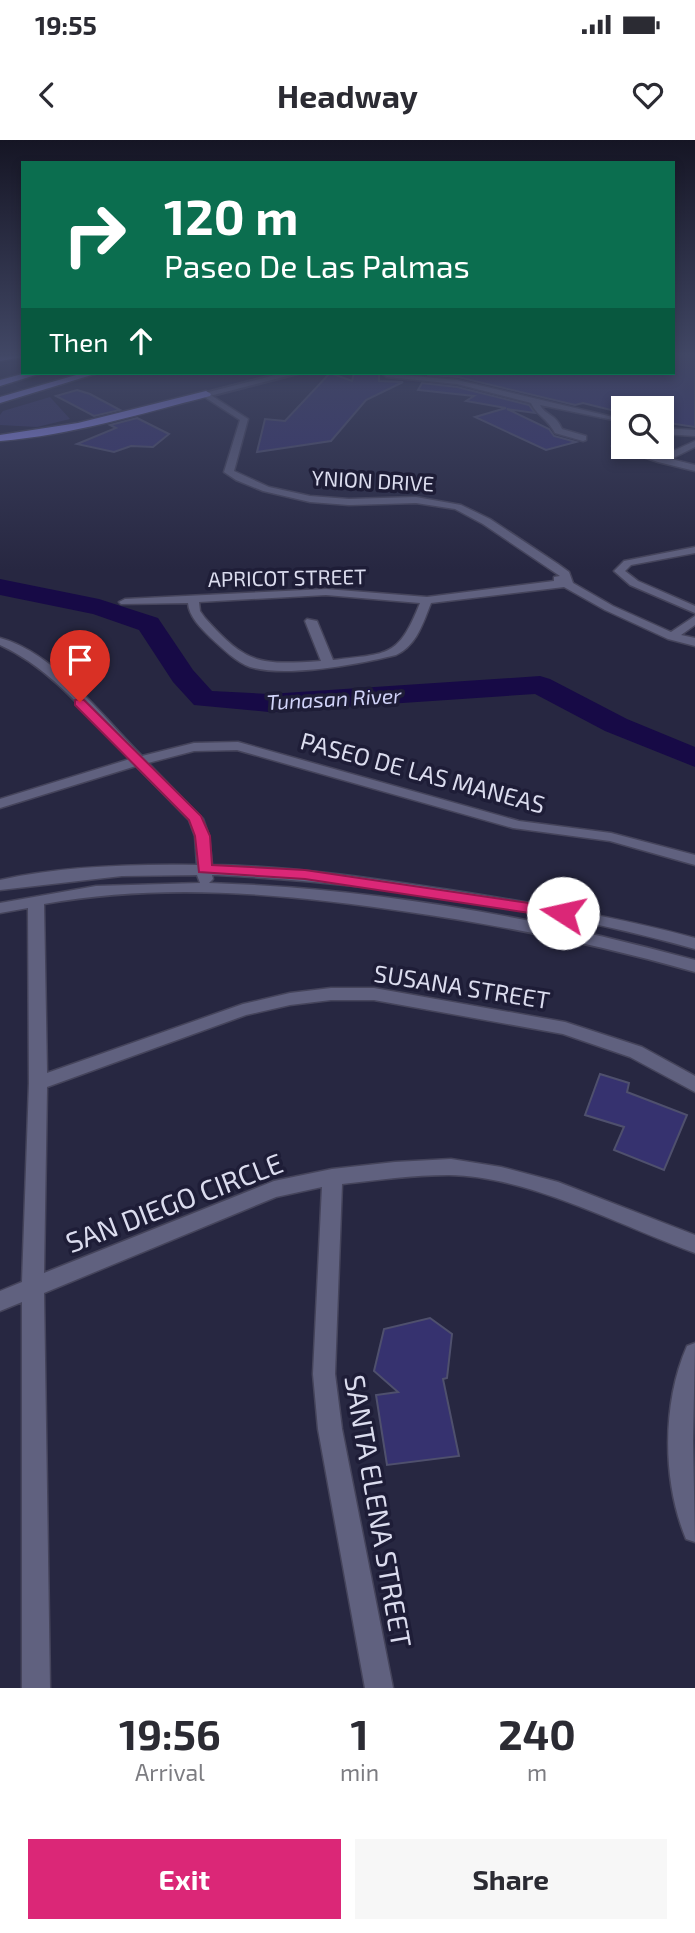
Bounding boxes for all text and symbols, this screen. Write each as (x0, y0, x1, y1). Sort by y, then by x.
text: 19:55 (35, 9, 97, 40)
icon: back (28, 76, 66, 114)
text: Headway (277, 76, 418, 114)
icon: heart (629, 76, 667, 114)
text: 120 m (164, 186, 298, 245)
icon: right (49, 189, 140, 280)
text: Paseo De Las Palmas (164, 246, 470, 284)
icon: ahead (122, 322, 160, 360)
text: Then (49, 326, 108, 357)
map controls (611, 396, 674, 459)
button: search (611, 396, 674, 459)
street label: YNION DRIVE (311, 464, 435, 496)
street label: APRICOT STREET (208, 563, 366, 591)
pin (50, 630, 110, 702)
icon: arrive (61, 641, 99, 679)
water label: Tunasan River (266, 682, 403, 714)
street label: PASEO DE LAS MANEAS (298, 725, 548, 819)
position arrow (526, 876, 600, 950)
street label: SUSANA STREET (372, 958, 552, 1014)
street label: SAN DIEGO CIRCLE (61, 1145, 287, 1259)
street label: SANTA ELENA STREET (338, 1372, 420, 1650)
text: 19:56 (119, 1708, 221, 1758)
text: 1 (350, 1708, 369, 1758)
text: 240 (498, 1708, 576, 1758)
text: Arrival (135, 1758, 205, 1786)
text: min (340, 1758, 379, 1786)
text: m (527, 1758, 547, 1786)
button: Exit (28, 1839, 341, 1919)
button: Share (355, 1839, 667, 1919)

